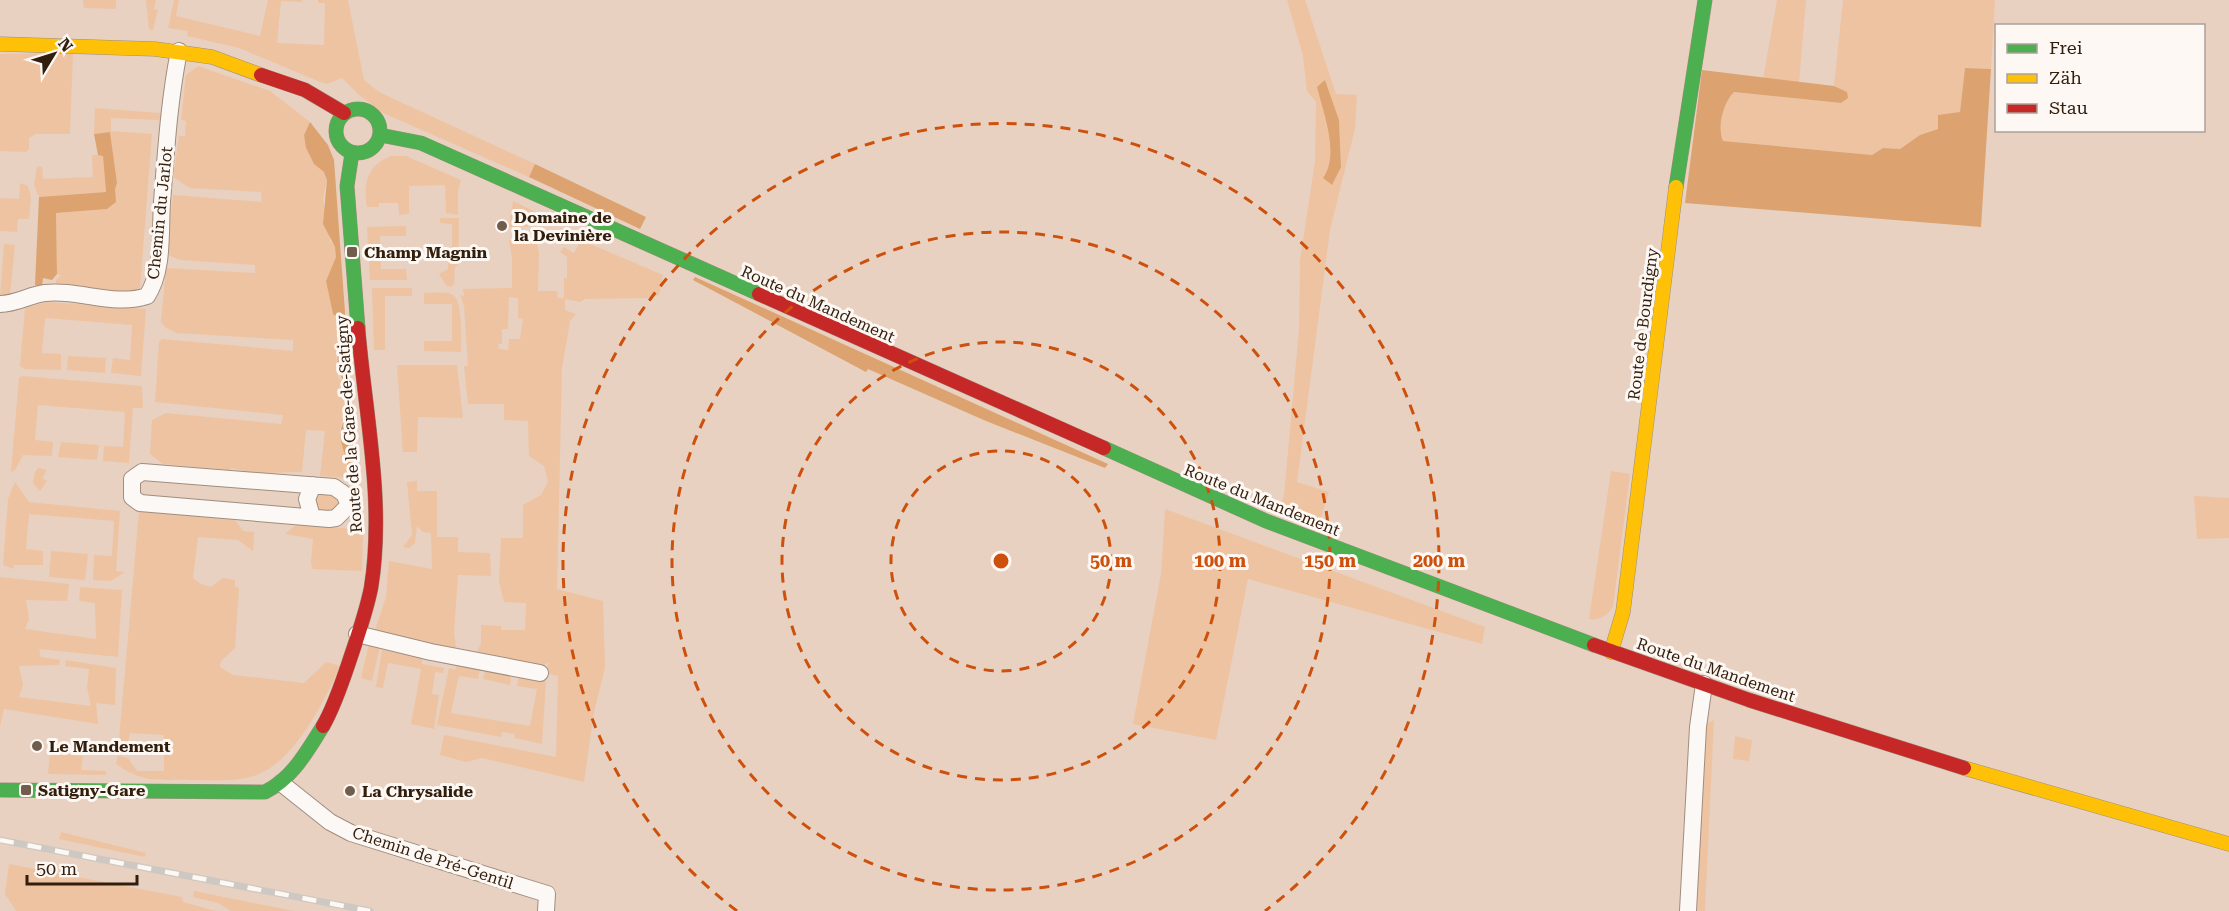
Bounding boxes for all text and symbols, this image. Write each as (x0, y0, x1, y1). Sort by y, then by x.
north arrow (24, 24, 84, 84)
legend (1995, 24, 2205, 132)
text: N (54, 34, 77, 56)
text: Frei (2049, 37, 2083, 58)
text: Zäh (2049, 67, 2082, 88)
text: Stau (2049, 97, 2088, 118)
street label: Chemin du Jarlot (144, 146, 176, 280)
place label: Domaine de la Devinière (514, 208, 612, 245)
marker: Domaine de la Devinière (495, 219, 509, 233)
place label: Champ Magnin (364, 243, 488, 262)
marker: Champ Magnin (345, 245, 359, 259)
street label: Route de Bourdigny (1624, 246, 1662, 401)
street label: Route du Mandement (738, 261, 898, 347)
street label: Route de la Gare-de-Satigny (332, 314, 366, 533)
street label: Route du Mandement (1181, 460, 1343, 540)
text: 50 m (1090, 550, 1133, 571)
text: 100 m (1194, 550, 1247, 571)
text: 150 m (1304, 550, 1357, 571)
text: 200 m (1413, 550, 1466, 571)
centre of rings (991, 551, 1011, 571)
street label: Route du Mandement (1634, 634, 1798, 706)
place label: Le Mandement (49, 737, 171, 756)
marker: Le Mandement (30, 739, 44, 753)
place label: Satigny-Gare (38, 781, 145, 800)
place label: La Chrysalide (362, 782, 473, 801)
marker: Satigny-Gare (19, 783, 33, 797)
marker: La Chrysalide (343, 784, 357, 798)
street label: Chemin de Pré-Gentil (350, 823, 516, 893)
scale bar (27, 848, 136, 886)
text: 50 m (36, 858, 77, 879)

